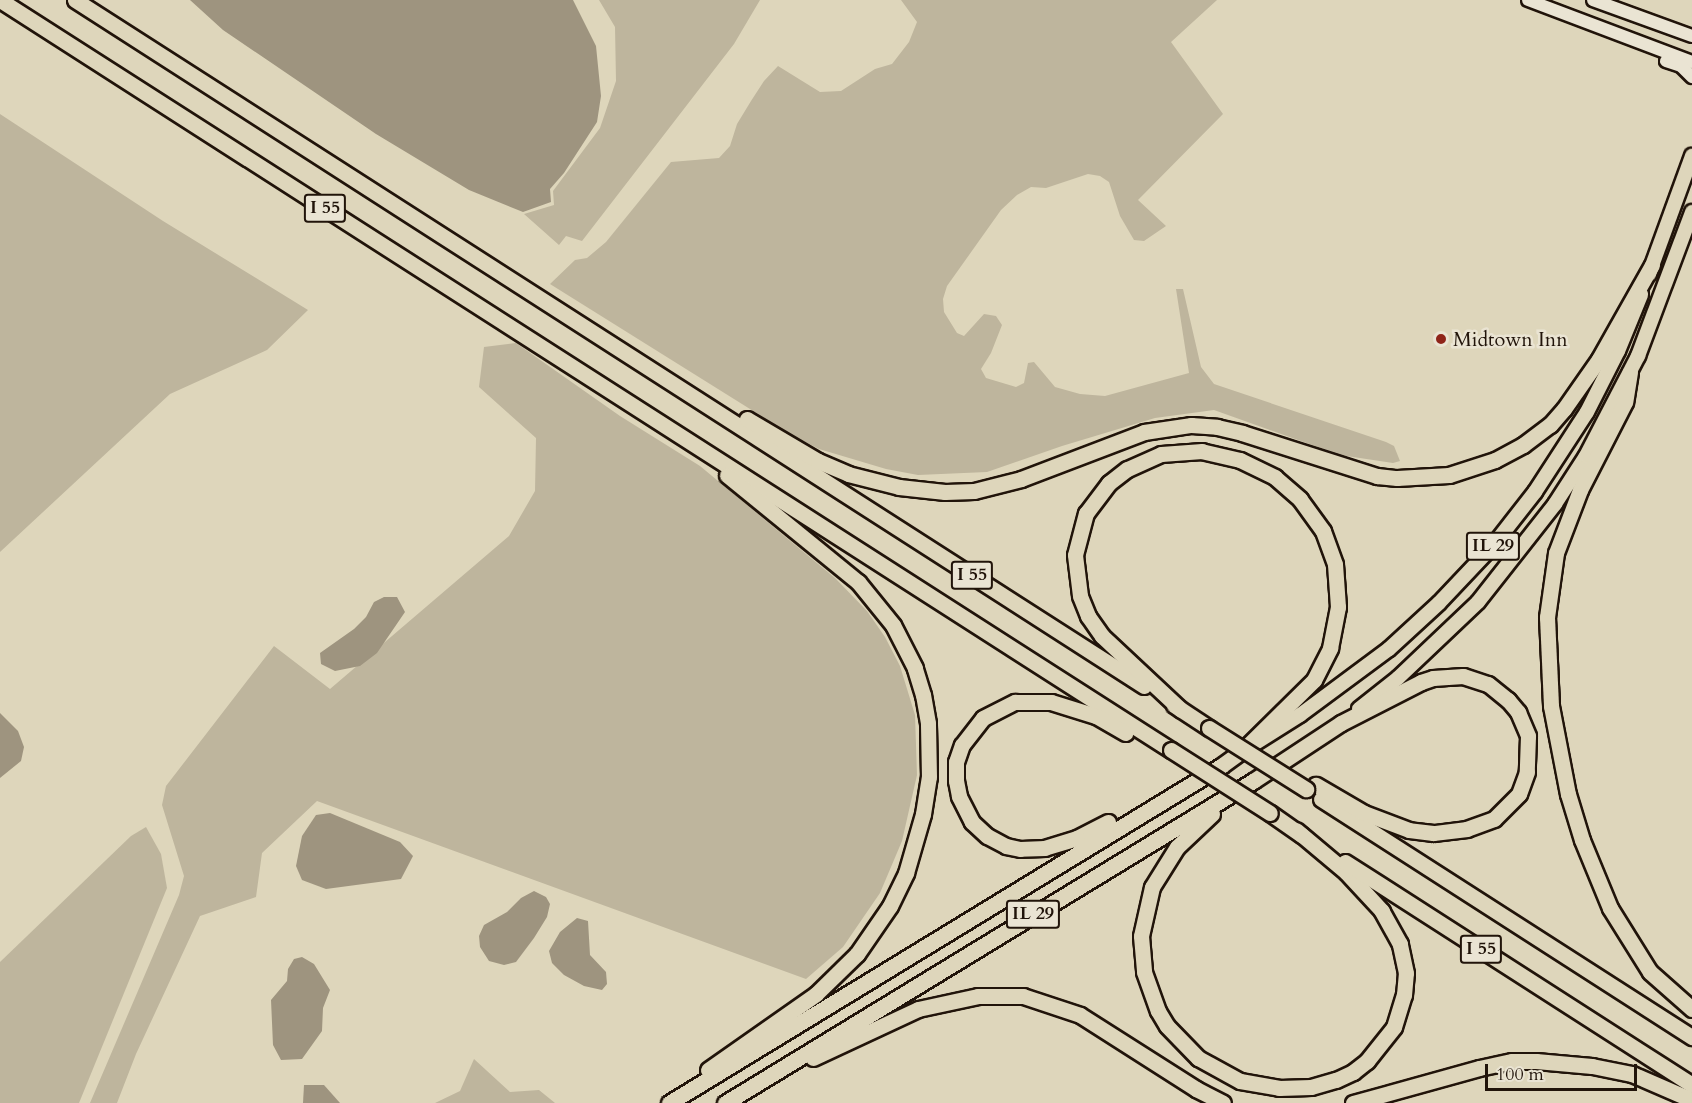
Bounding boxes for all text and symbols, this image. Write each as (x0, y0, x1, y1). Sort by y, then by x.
road number: I 55 (302, 193, 348, 223)
place label: Midtown Inn (1453, 327, 1568, 351)
marker: Midtown Inn (1434, 332, 1448, 346)
road number: IL 29 (1464, 531, 1522, 561)
road number: I 55 (950, 560, 994, 590)
road number: IL 29 (1004, 899, 1062, 929)
road number: I 55 (1458, 934, 1504, 964)
scale bar (1488, 1052, 1640, 1090)
text: 100 m (1496, 1062, 1544, 1087)

